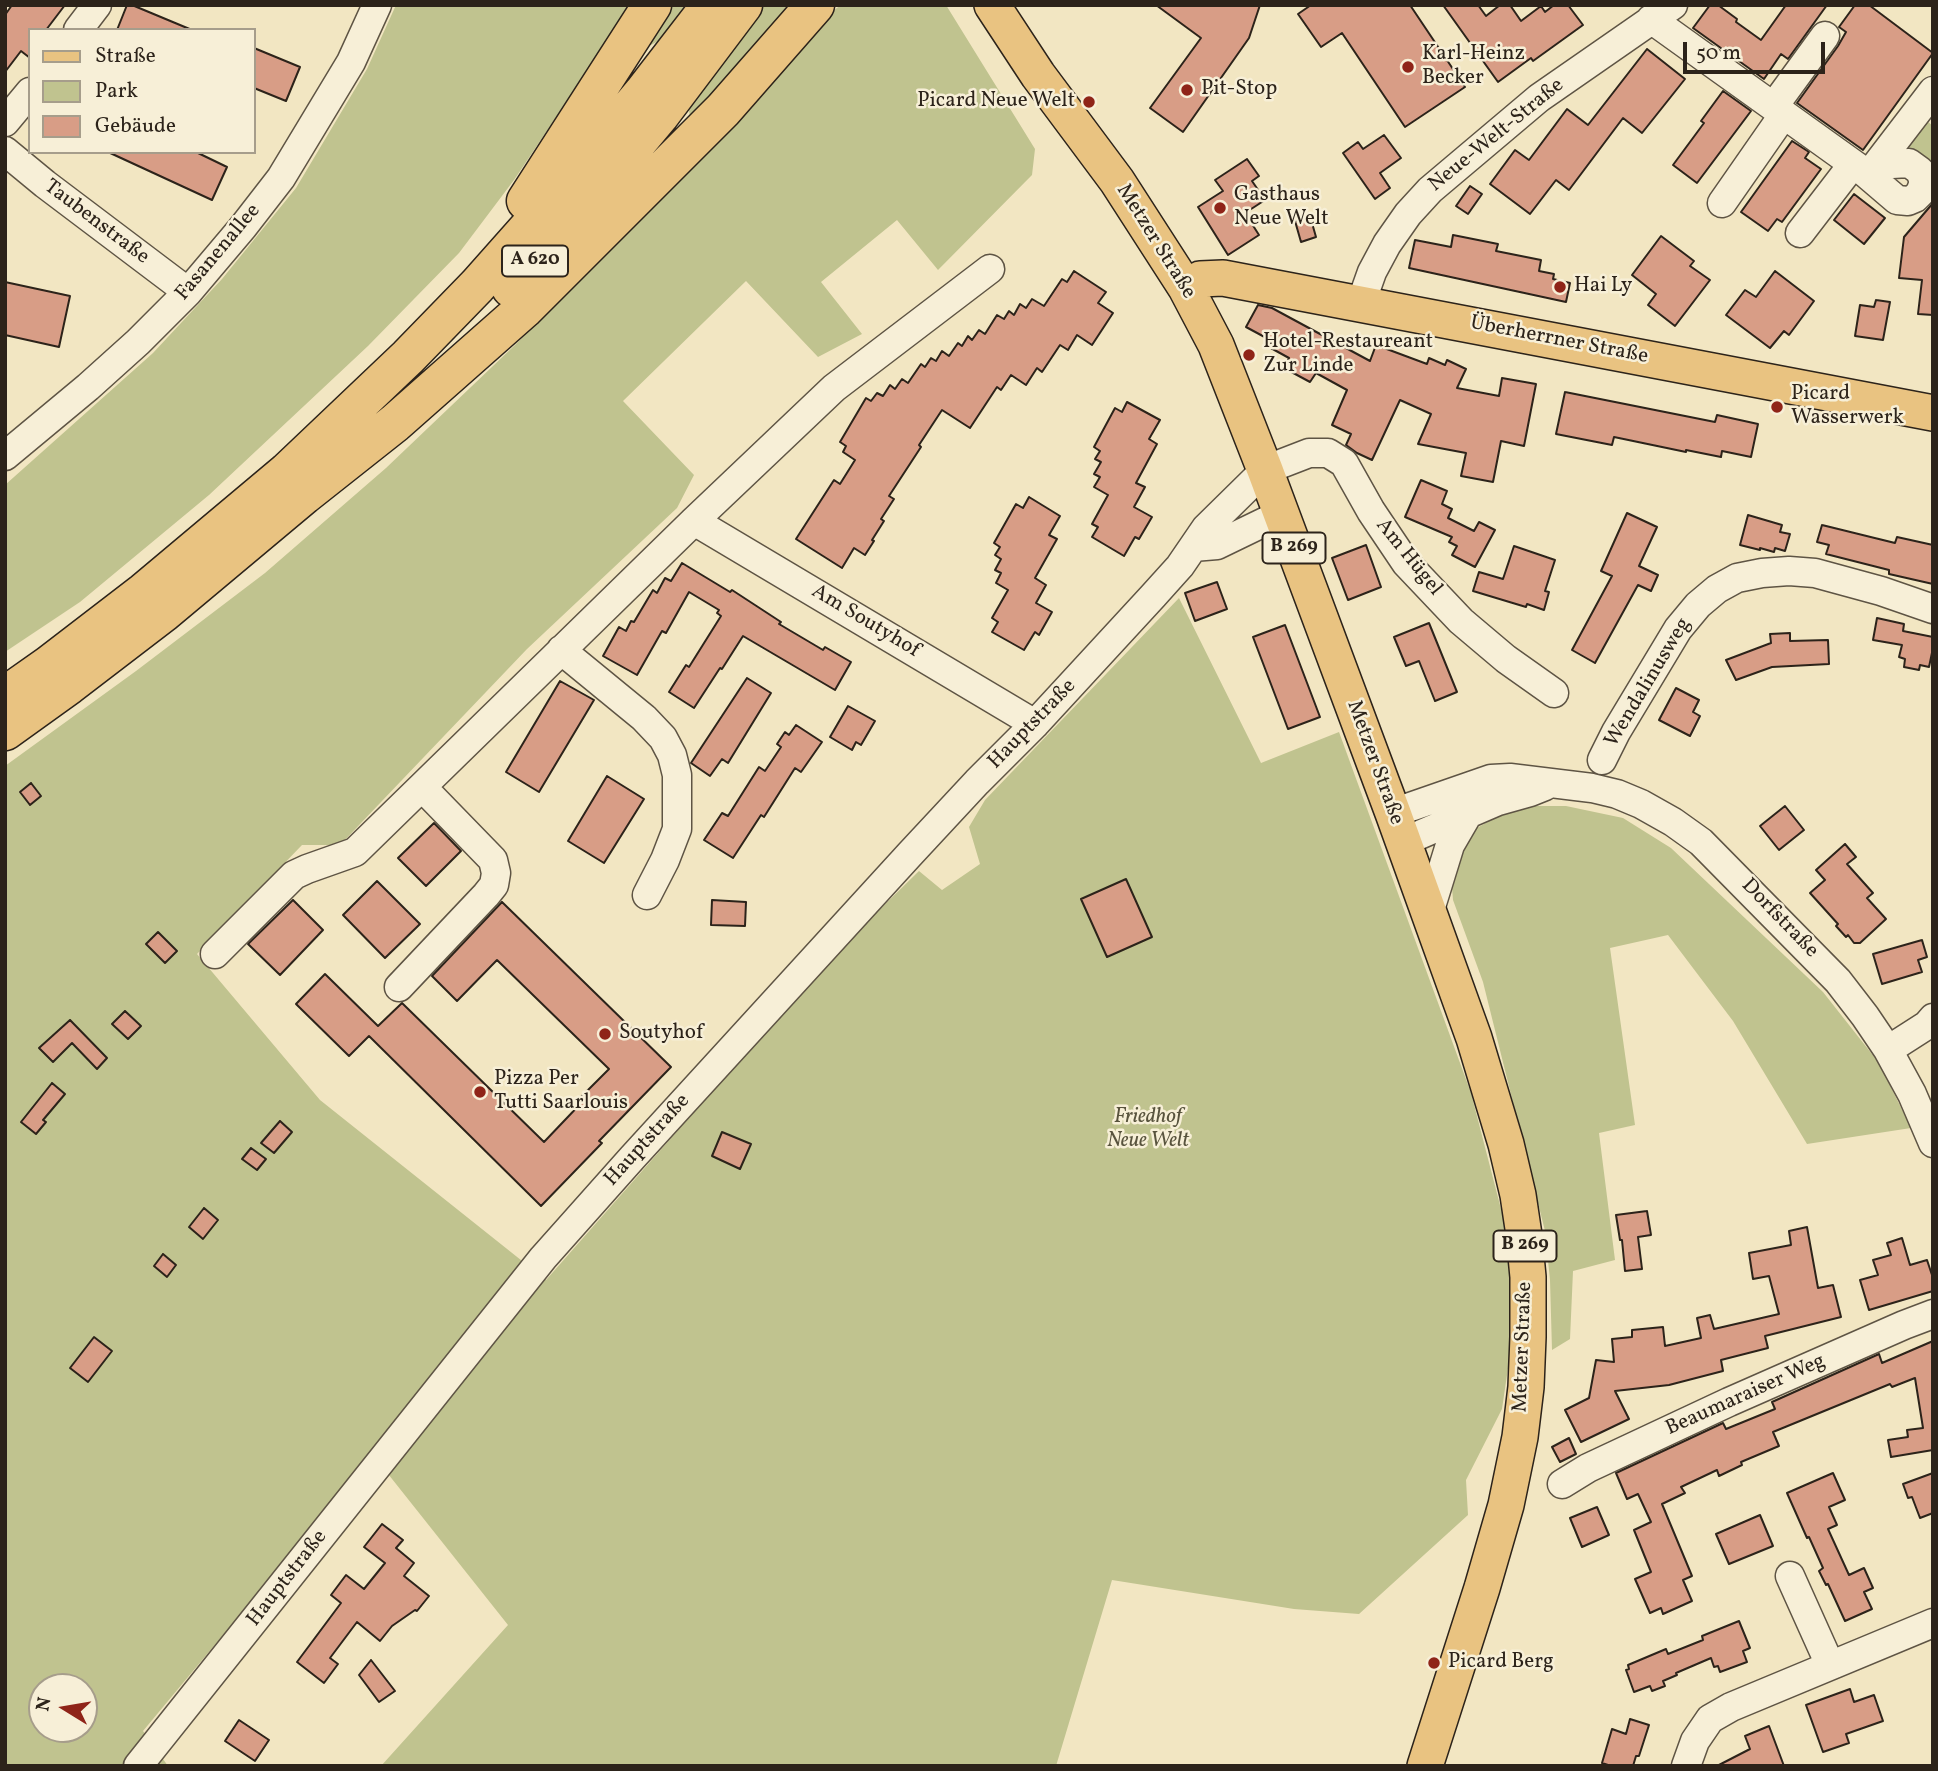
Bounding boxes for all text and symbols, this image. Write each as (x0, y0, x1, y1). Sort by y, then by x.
legend (28, 28, 256, 154)
scale bar (1686, 28, 1828, 72)
text: 50 m (1696, 39, 1741, 68)
text: Straße (95, 42, 156, 71)
place label: Karl-Heinz Becker (1422, 42, 1525, 92)
marker: Karl-Heinz Becker (1400, 59, 1416, 75)
street label: Neue-Welt-Straße (1424, 74, 1570, 198)
text: Park (95, 77, 138, 106)
place label: Pit-Stop (1201, 77, 1277, 103)
marker: Pit-Stop (1179, 82, 1195, 98)
place label: Picard Neue Welt (917, 89, 1075, 115)
marker: Picard Neue Welt (1081, 94, 1097, 110)
text: Gebäude (95, 112, 176, 141)
street label: Taubenstraße (38, 175, 154, 271)
street label: Metzer Straße (1110, 180, 1200, 304)
place label: Gasthaus Neue Welt (1234, 183, 1329, 233)
street label: Fasanenallee (171, 199, 267, 307)
marker: Gasthaus Neue Welt (1212, 200, 1228, 216)
road number: A 620 (502, 246, 568, 276)
place label: Hai Ly (1574, 274, 1632, 300)
marker: Hai Ly (1552, 279, 1568, 295)
street label: Überherrner Straße (1468, 311, 1650, 371)
place label: Hotel-Restaureant Zur Linde (1263, 330, 1433, 380)
marker: Hotel-Restaureant Zur Linde (1241, 347, 1257, 363)
place label: Picard Wasserwerk (1791, 382, 1904, 432)
marker: Picard Wasserwerk (1769, 399, 1785, 415)
street label: Am Hügel (1369, 514, 1447, 602)
road number: B 269 (1262, 533, 1326, 564)
street label: Am Soutyhof (806, 580, 924, 664)
street label: Wendalinusweg (1600, 614, 1698, 752)
street label: Hauptstraße (984, 675, 1082, 775)
street label: Metzer Straße (1340, 697, 1408, 829)
street label: Dorfstraße (1735, 874, 1823, 964)
place label: Soutyhof (619, 1021, 703, 1047)
marker: Soutyhof (597, 1026, 613, 1042)
place label: Pizza Per Tutti Saarlouis (494, 1067, 628, 1117)
marker: Pizza Per Tutti Saarlouis (472, 1084, 488, 1100)
street label: Hauptstraße (600, 1090, 696, 1192)
park label: Friedhof Neue Welt (1107, 1105, 1189, 1155)
road number: B 269 (1494, 1230, 1556, 1262)
street label: Metzer Straße (1509, 1281, 1539, 1413)
street label: Beaumaraiser Weg (1662, 1350, 1830, 1442)
street label: Hauptstraße (242, 1526, 334, 1632)
place label: Picard Berg (1448, 1650, 1554, 1676)
marker: Picard Berg (1426, 1655, 1442, 1671)
north arrow (28, 1673, 98, 1743)
text: N (30, 1695, 58, 1714)

